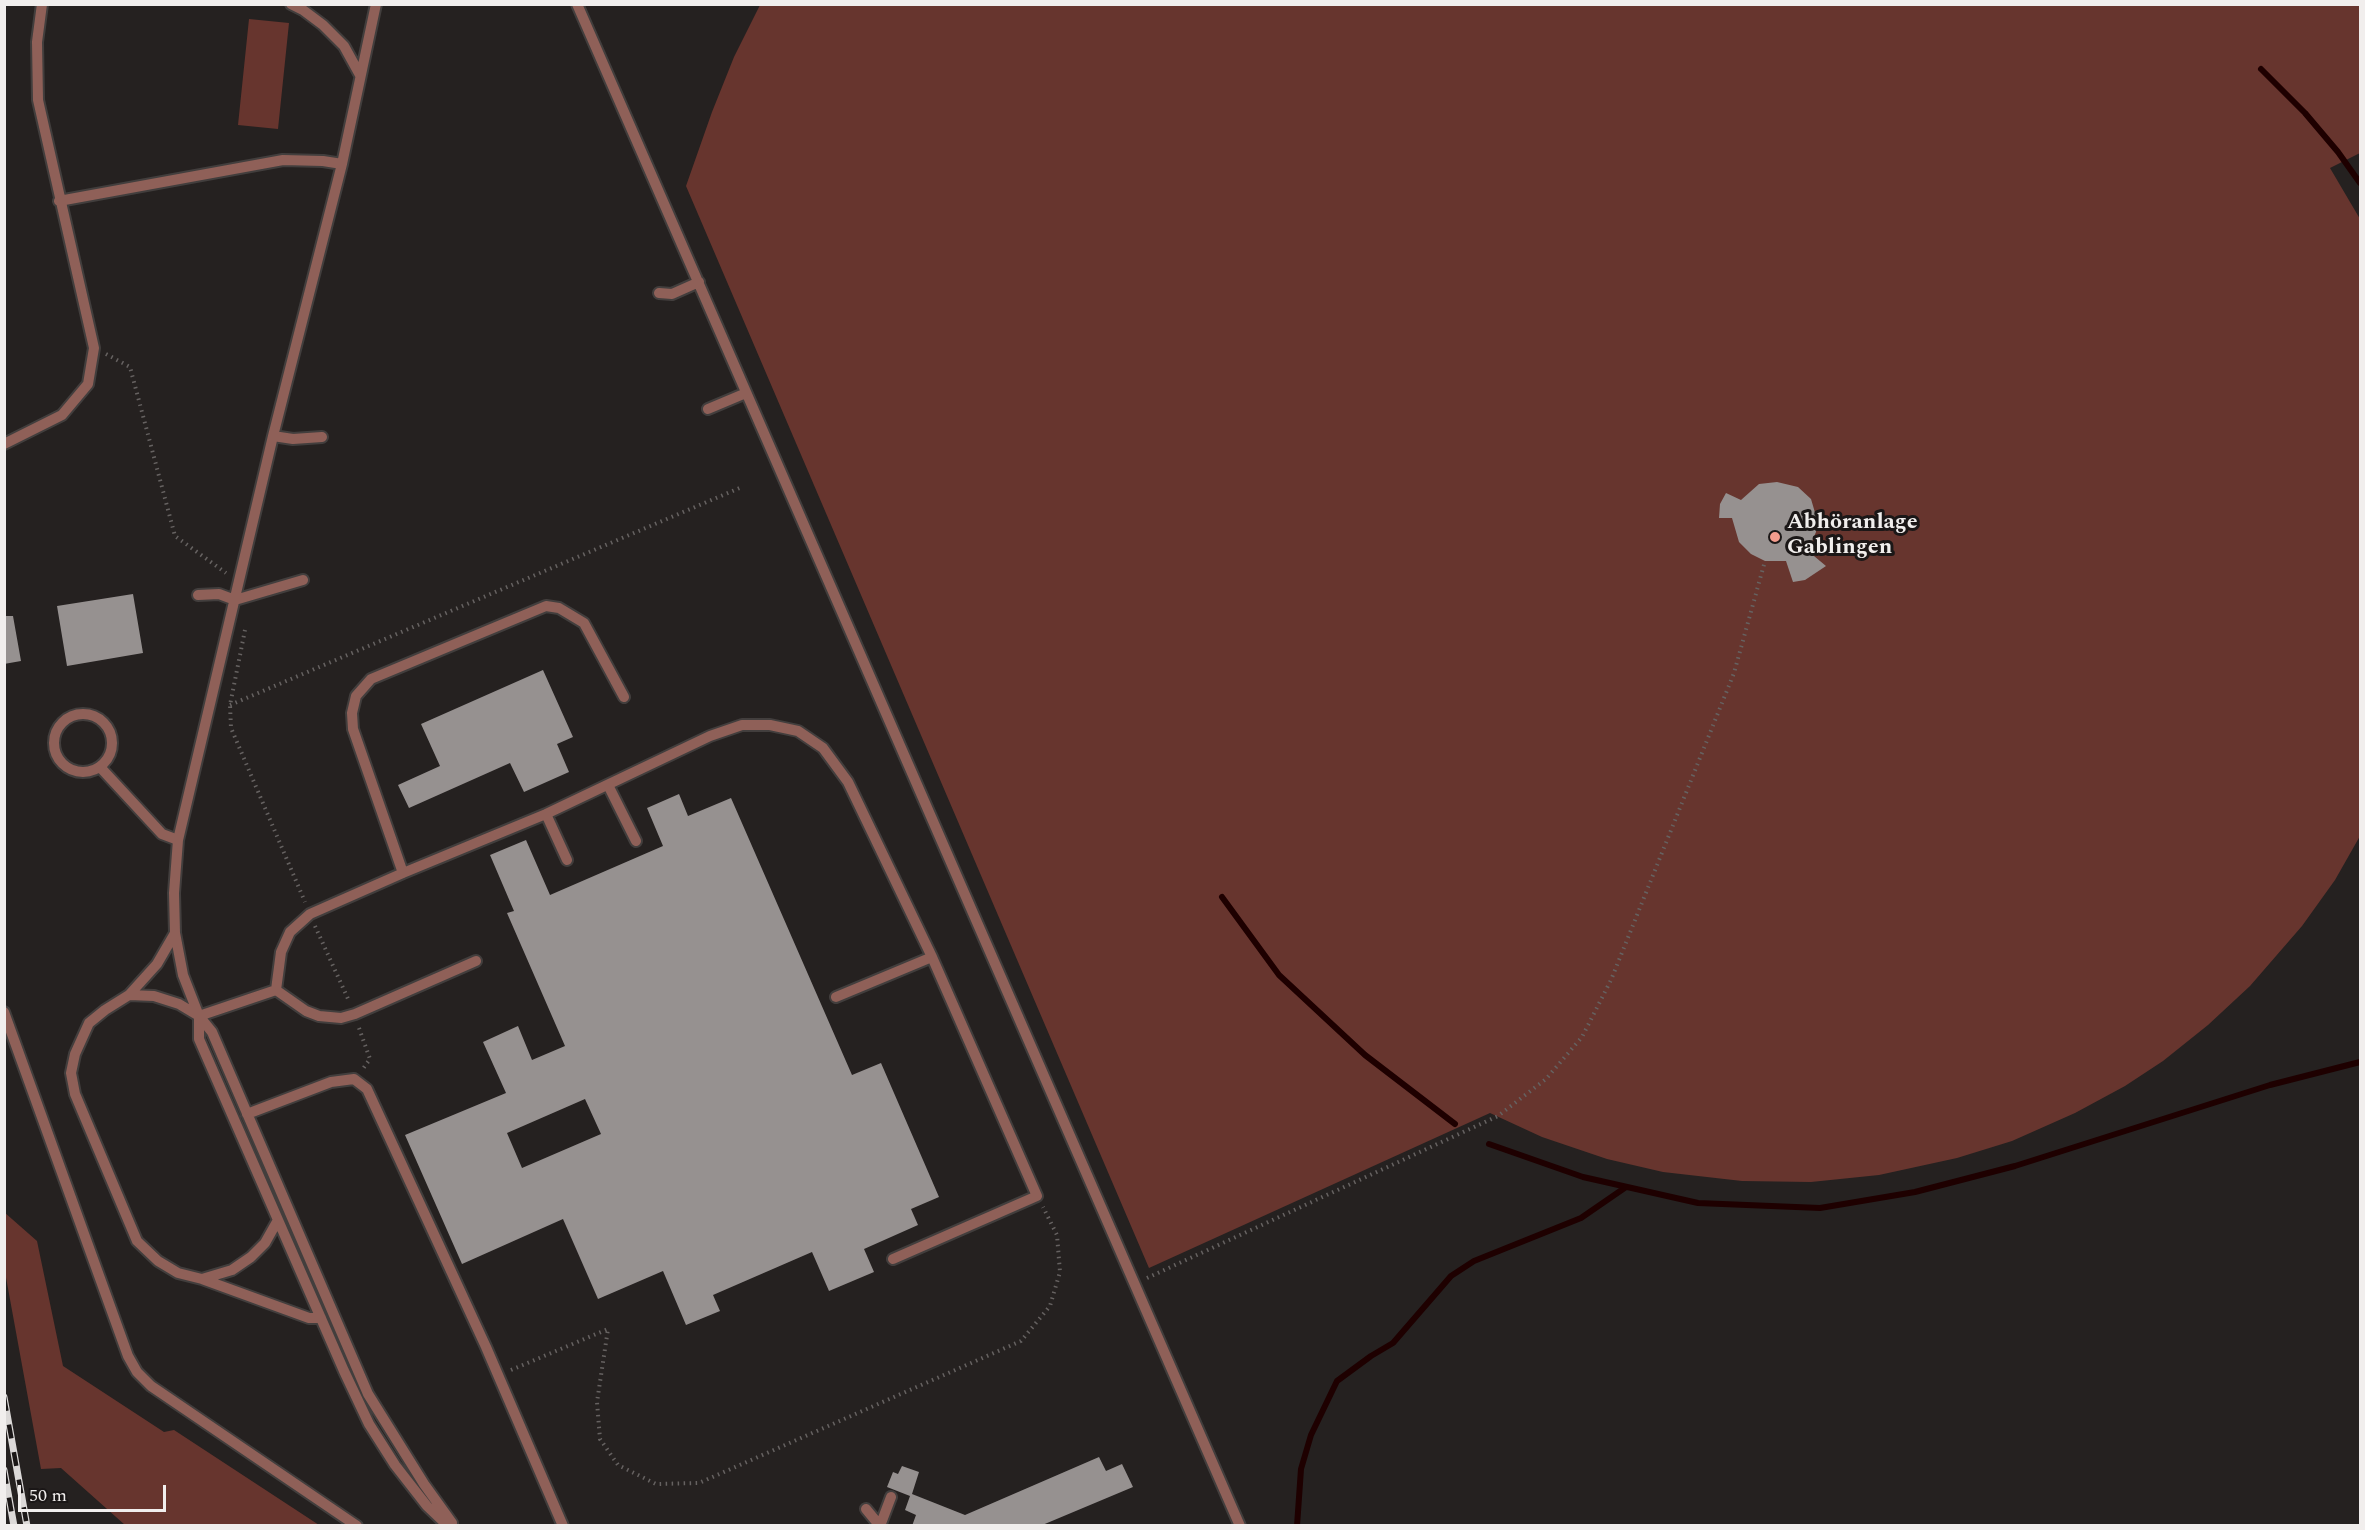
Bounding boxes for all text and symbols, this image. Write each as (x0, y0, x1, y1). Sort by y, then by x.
place label: Abhöranlage Gablingen (1787, 511, 1918, 562)
marker: Abhöranlage Gablingen (1768, 530, 1782, 544)
scale bar (21, 1473, 170, 1511)
text: 50 m (29, 1482, 67, 1509)

